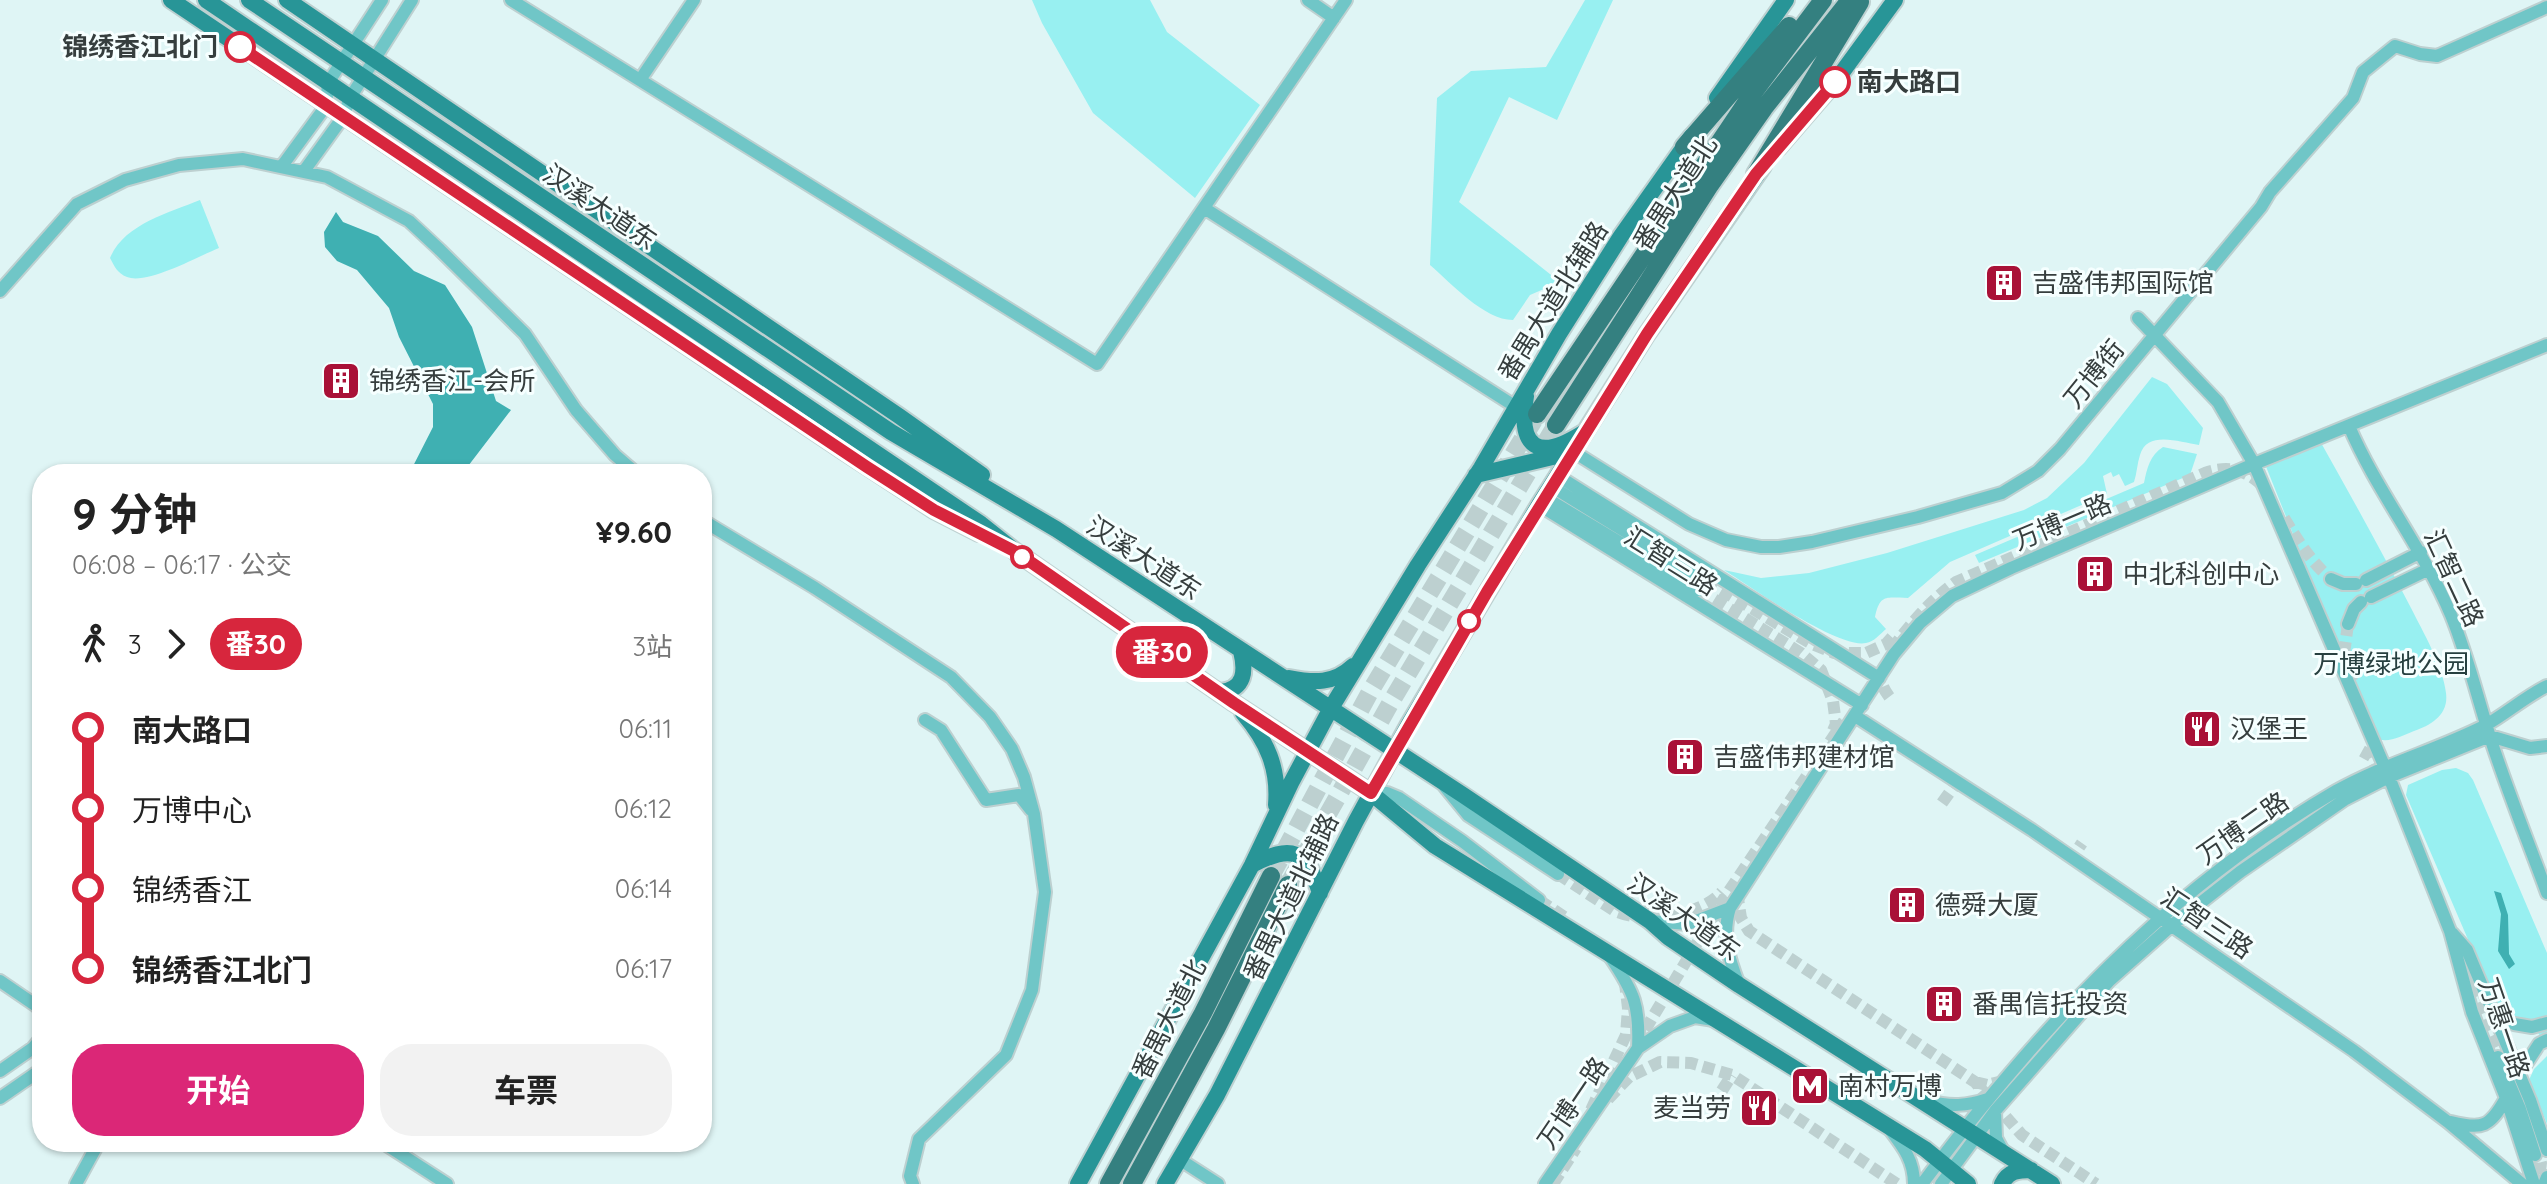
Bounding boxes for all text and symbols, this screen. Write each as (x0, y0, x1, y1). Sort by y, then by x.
place label: 锦绣香江北门 (62, 30, 218, 63)
marker: 锦绣香江北门 (225, 32, 255, 62)
place label: 南大路口 (1857, 65, 1961, 98)
marker: 南大路口 (1820, 67, 1850, 97)
street label: 番禺大道北 (1625, 129, 1724, 256)
street label: 汉溪大道东 (537, 157, 663, 257)
street label: 番禺大道北辅路 (1490, 215, 1615, 387)
building icon: 吉盛伟邦国际馆 (1983, 262, 2025, 304)
place label: 吉盛伟邦国际馆 (2032, 266, 2214, 299)
street label: 万博街 (2056, 333, 2131, 414)
building icon: 锦绣香江-会所 (320, 360, 362, 402)
place label: 锦绣香江-会所 (369, 364, 535, 397)
text: 9 分钟 (72, 486, 197, 541)
street label: 万博一路 (2007, 486, 2116, 557)
street label: 汉溪大道东 (1081, 508, 1208, 607)
text: ¥9.60 (596, 513, 672, 551)
street label: 汇智三路 (1618, 519, 1724, 602)
street label: 汇智二路 (2418, 524, 2491, 632)
unlabelled marker (1011, 546, 1033, 568)
text: 06:08 – 06:17 · 公交 (72, 548, 292, 581)
building icon: 中北科创中心 (2074, 553, 2116, 595)
place label: 中北科创中心 (2123, 557, 2279, 590)
unlabelled marker (1458, 610, 1480, 632)
icon: walk (72, 622, 116, 666)
icon: forward (154, 622, 198, 666)
text: 番30 (226, 626, 286, 661)
line badge: 番30 (1116, 626, 1208, 678)
text: 3 (128, 628, 142, 661)
text: 3站 (632, 630, 672, 663)
text: 番30 (1132, 634, 1192, 669)
park label: 万博绿地公园 (2313, 647, 2469, 680)
restaurant icon: 汉堡王 (2181, 708, 2223, 750)
text: 南大路口 (132, 711, 252, 749)
text: 06:11 (618, 712, 672, 745)
place label: 汉堡王 (2230, 712, 2308, 745)
building icon: 吉盛伟邦建材馆 (1664, 736, 1706, 778)
place label: 吉盛伟邦建材馆 (1713, 740, 1895, 773)
street label: 万博二路 (2191, 784, 2295, 871)
text: 万博中心 (132, 791, 252, 829)
text: 06:12 (614, 792, 672, 825)
street label: 番禺大道北辅路 (1236, 808, 1345, 986)
street label: 汉溪大道东 (1622, 866, 1747, 967)
text: 锦绣香江 (132, 871, 252, 909)
text: 06:14 (615, 872, 672, 905)
street label: 汇智三路 (2155, 880, 2260, 965)
building icon: 德舜大厦 (1886, 884, 1928, 926)
place label: 德舜大厦 (1935, 888, 2039, 921)
text: 锦绣香江北门 (132, 951, 312, 989)
text: 06:17 (615, 952, 672, 985)
street label: 番禺大道北 (1124, 953, 1213, 1084)
street label: 万惠一路 (2472, 973, 2537, 1082)
building icon: 番禺信托投资 (1923, 983, 1965, 1025)
place label: 番禺信托投资 (1972, 987, 2128, 1020)
button: 开始 (72, 1044, 364, 1136)
button: 车票 (380, 1044, 672, 1136)
street label: 万博一路 (1530, 1050, 1615, 1155)
metro station icon: 南村万博 (1789, 1065, 1831, 1107)
place label: 南村万博 (1838, 1069, 1942, 1102)
restaurant icon: 麦当劳 (1738, 1087, 1780, 1129)
place label: 麦当劳 (1653, 1091, 1731, 1124)

